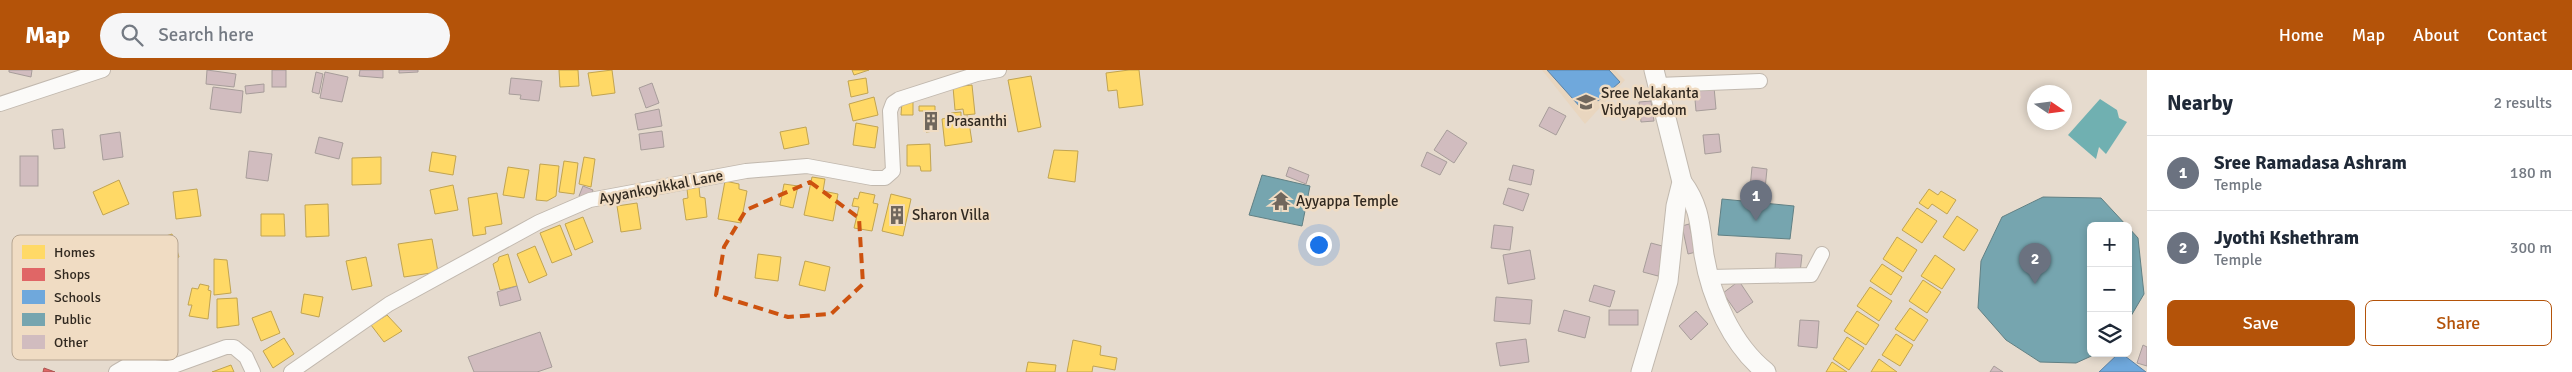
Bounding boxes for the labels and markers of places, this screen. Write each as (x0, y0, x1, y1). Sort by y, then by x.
place label: Sree Nelakanta Vidyapeedom (1601, 84, 1699, 119)
school or university icon: Sree Nelakanta Vidyapeedom (1575, 91, 1597, 113)
building icon: Prasanthi (920, 110, 942, 132)
place label: Prasanthi (946, 112, 1007, 130)
pin: 1 (1740, 180, 1772, 221)
temple icon: Ayyappa Temple (1270, 190, 1292, 212)
place label: Ayyappa Temple (1296, 192, 1399, 210)
building icon: Sharon Villa (886, 204, 908, 226)
place label: Sharon Villa (912, 206, 990, 224)
pin: 2 (2019, 243, 2051, 284)

